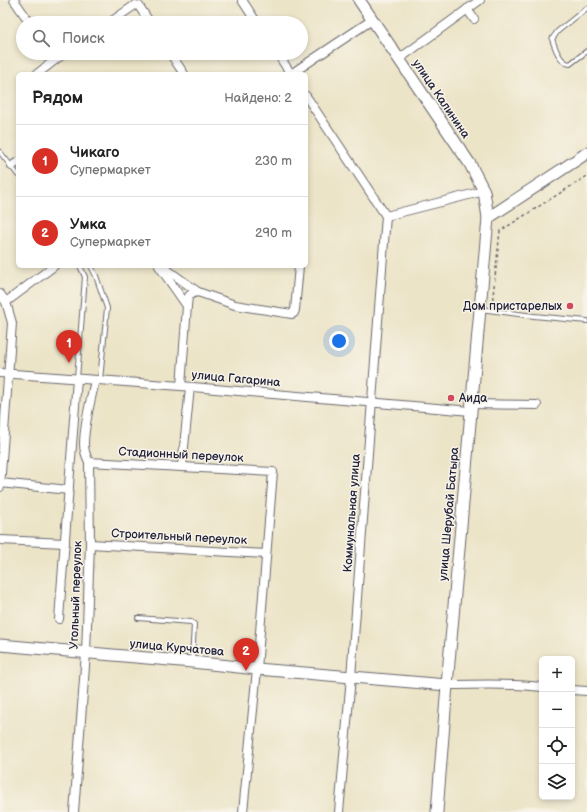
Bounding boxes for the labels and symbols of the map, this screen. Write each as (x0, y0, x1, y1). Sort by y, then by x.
street label: улица Калинина (409, 57, 473, 141)
place label: Дом пристарелых (463, 299, 563, 314)
marker: Дом пристарелых (565, 301, 575, 311)
pin: 1 (56, 330, 82, 363)
your location (329, 331, 349, 351)
street label: улица Гагарина (191, 368, 281, 390)
place label: Аида (458, 391, 487, 406)
marker: Аида (446, 393, 456, 403)
street label: Стадионный переулок (118, 444, 245, 466)
street label: улица Шерубай Батыра (436, 446, 462, 582)
street label: Коммунальная улица (340, 453, 364, 573)
street label: Строительный переулок (111, 526, 248, 548)
street label: Угольный переулок (67, 540, 85, 650)
street label: улица Курчатова (129, 636, 225, 660)
pin: 2 (233, 638, 259, 671)

